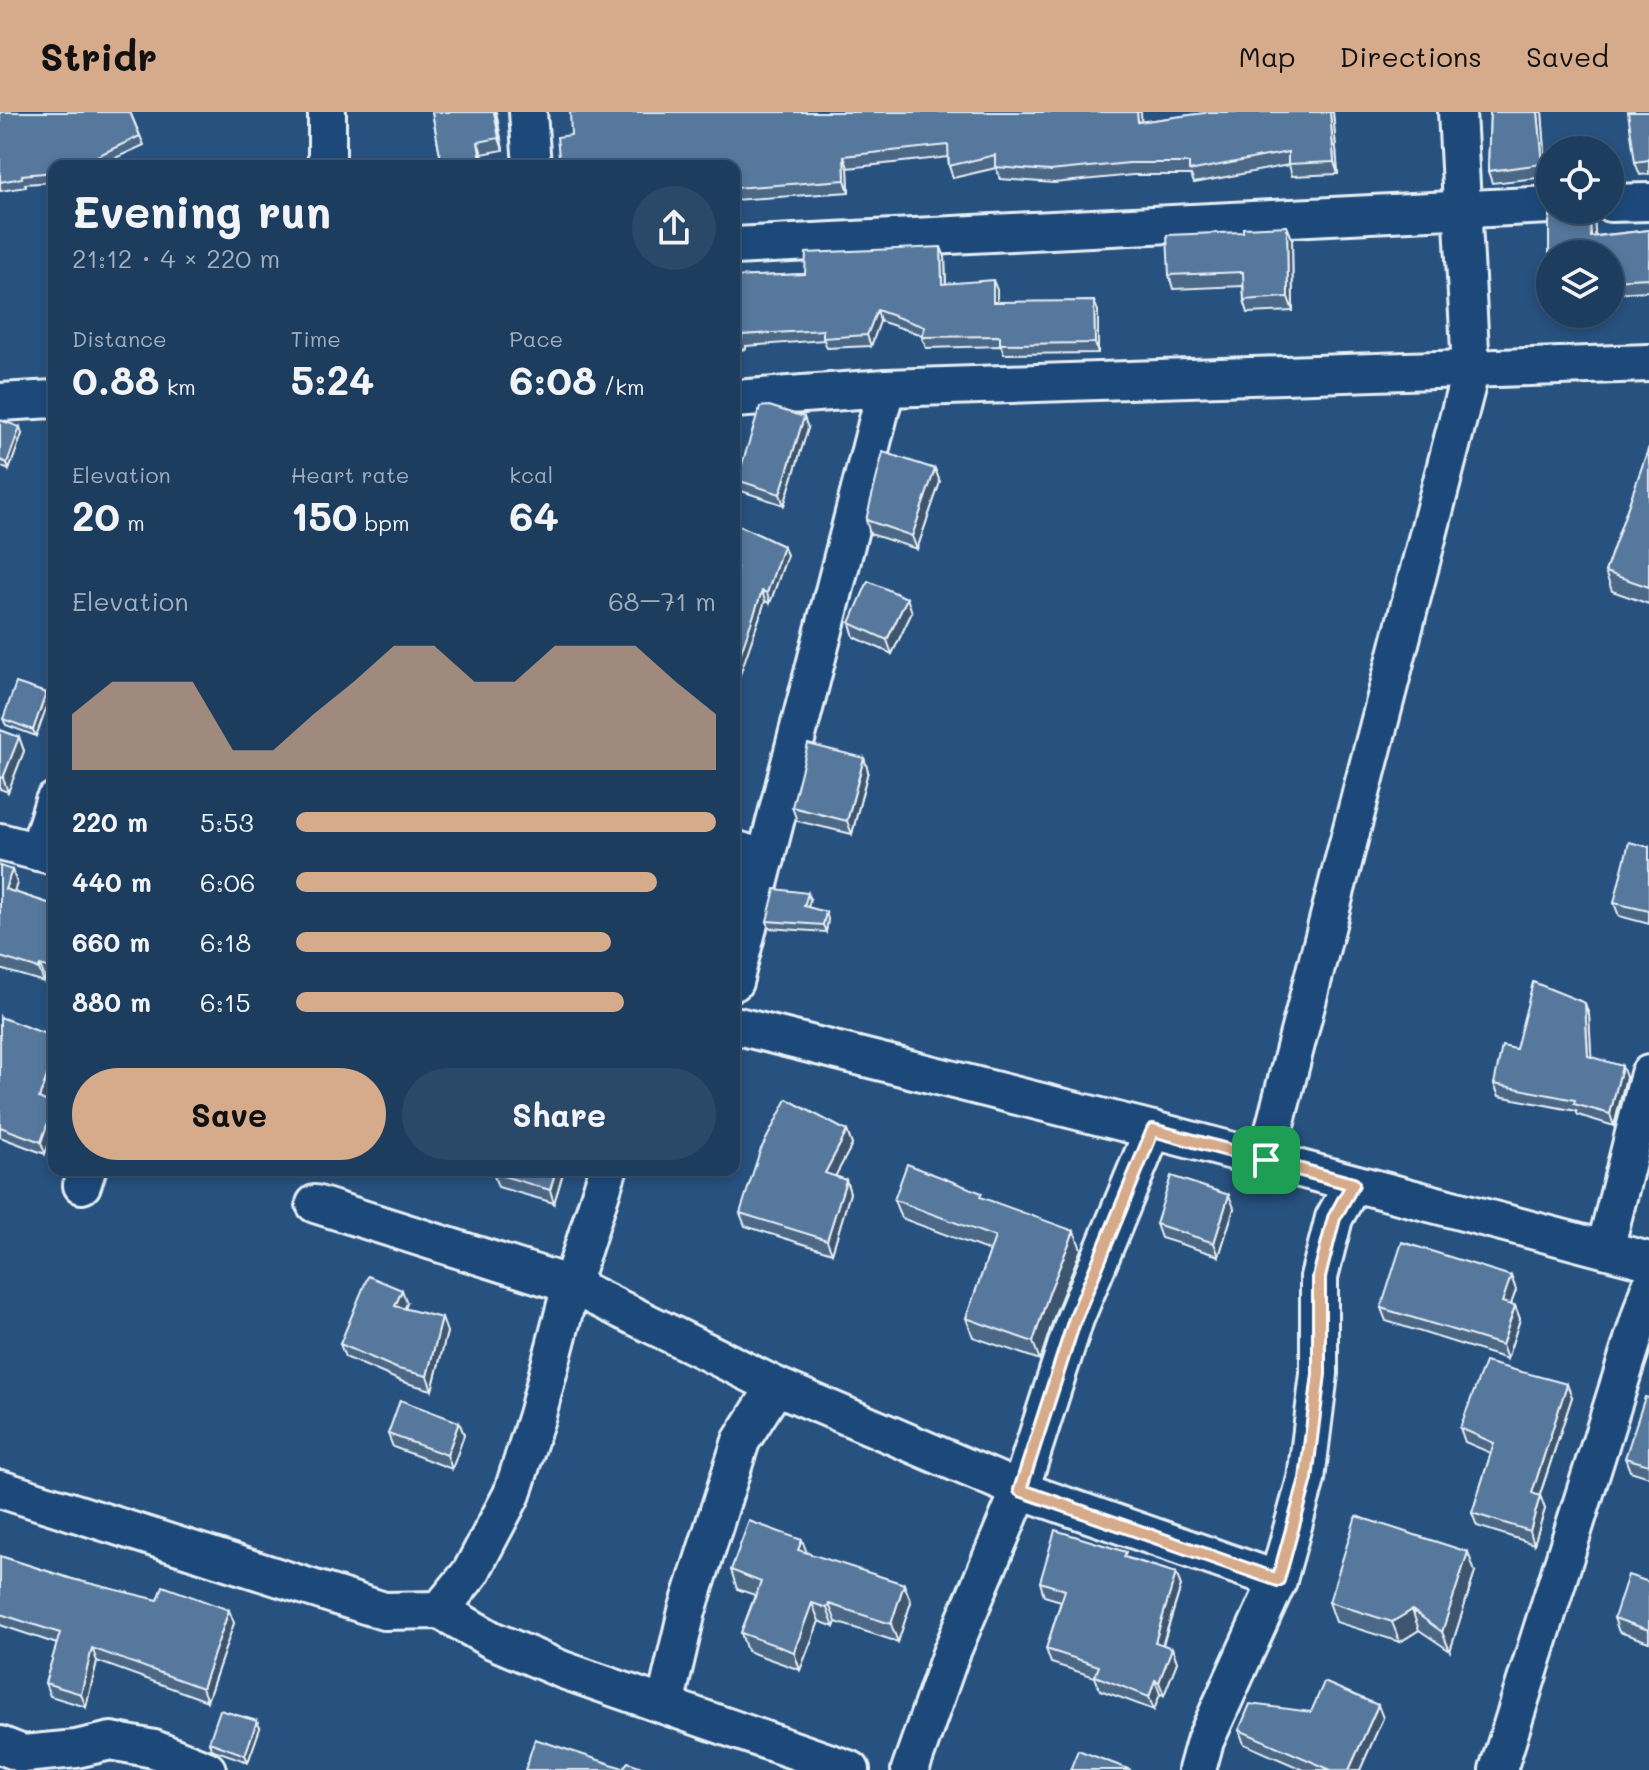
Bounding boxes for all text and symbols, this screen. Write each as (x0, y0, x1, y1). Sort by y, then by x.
text: Stridr (40, 31, 157, 81)
text: Map (1239, 38, 1296, 74)
text: Directions (1340, 38, 1482, 74)
text: Saved (1526, 38, 1609, 74)
map controls (1536, 136, 1624, 328)
button: locate (1536, 136, 1624, 224)
text: Evening run (72, 182, 331, 239)
button: share (632, 186, 716, 270)
button: layers (1536, 240, 1624, 328)
text: 21:12 · 4 × 220 m (72, 241, 280, 275)
text: Distance (72, 324, 167, 353)
text: Time (291, 324, 341, 353)
text: Pace (509, 324, 563, 353)
text: 0.88 (72, 353, 160, 405)
text: 5:24 (291, 353, 374, 405)
text: 6:08 (509, 353, 597, 405)
text: km (160, 372, 196, 401)
text: /km (597, 372, 645, 401)
text: Elevation (72, 460, 171, 489)
text: Heart rate (291, 460, 409, 489)
text: kcal (509, 460, 553, 489)
text: 20 (72, 489, 120, 541)
text: 150 (291, 489, 357, 541)
text: 64 (509, 489, 559, 541)
text: m (120, 508, 145, 537)
text: bpm (357, 508, 410, 537)
text: Elevation (72, 584, 189, 618)
text: 68–71 m (608, 584, 716, 618)
text: 220 m (72, 805, 148, 839)
text: 5:53 (200, 805, 254, 839)
text: 440 m (72, 865, 152, 899)
text: 6:06 (200, 865, 256, 899)
text: 660 m (72, 925, 150, 959)
text: 6:18 (200, 925, 251, 959)
text: 880 m (72, 985, 151, 1019)
text: 6:15 (200, 985, 251, 1019)
button: Save (72, 1068, 386, 1160)
button: Share (402, 1068, 716, 1160)
pin (1232, 1126, 1300, 1194)
icon: arrive (1244, 1138, 1288, 1182)

